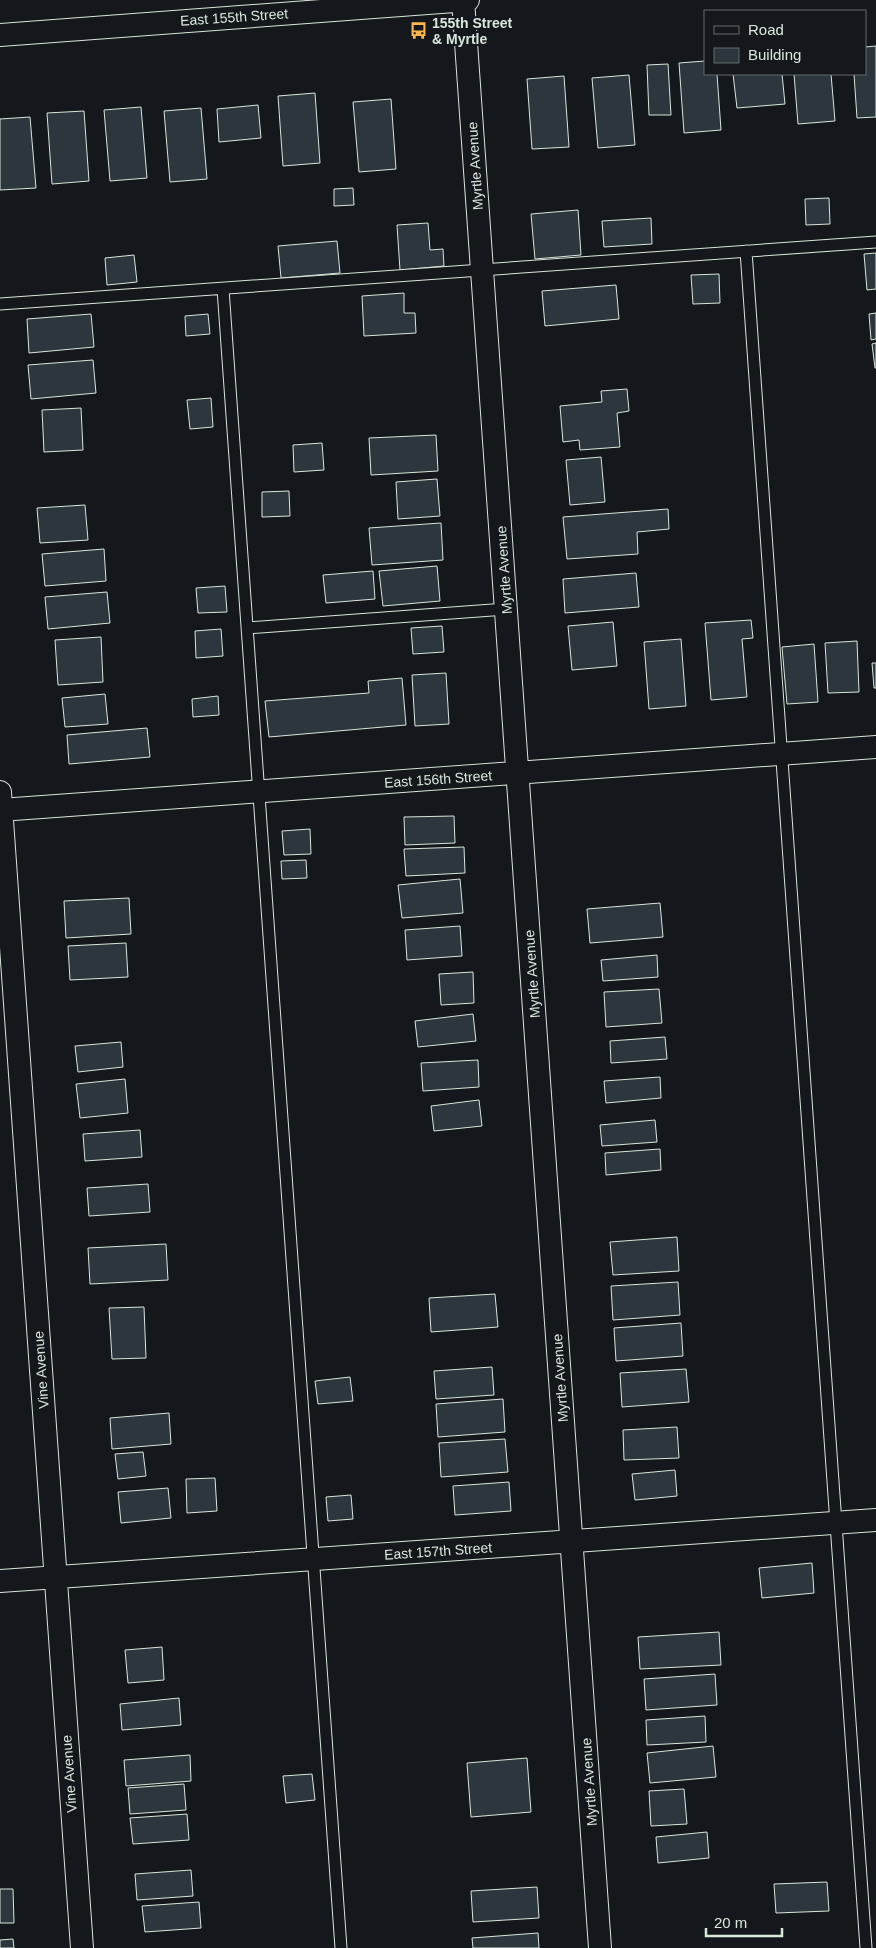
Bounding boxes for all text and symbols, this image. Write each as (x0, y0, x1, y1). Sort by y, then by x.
street label: East 155th Street (179, 5, 289, 29)
legend (704, 10, 866, 75)
place label: 155th Street & Myrtle (432, 15, 512, 47)
bus stop icon: 155th Street & Myrtle (408, 21, 428, 41)
text: Road (748, 21, 784, 38)
text: Building (748, 46, 801, 63)
street label: Myrtle Avenue (464, 121, 486, 211)
street label: Myrtle Avenue (493, 525, 515, 615)
street label: East 156th Street (383, 767, 493, 791)
street label: Myrtle Avenue (521, 929, 543, 1019)
street label: Vine Avenue (30, 1330, 52, 1410)
street label: Myrtle Avenue (549, 1333, 571, 1423)
street label: East 157th Street (383, 1539, 493, 1563)
street label: Vine Avenue (58, 1734, 80, 1814)
street label: Myrtle Avenue (578, 1737, 600, 1827)
scale bar (706, 1906, 782, 1938)
text: 20 m (714, 1914, 747, 1931)

